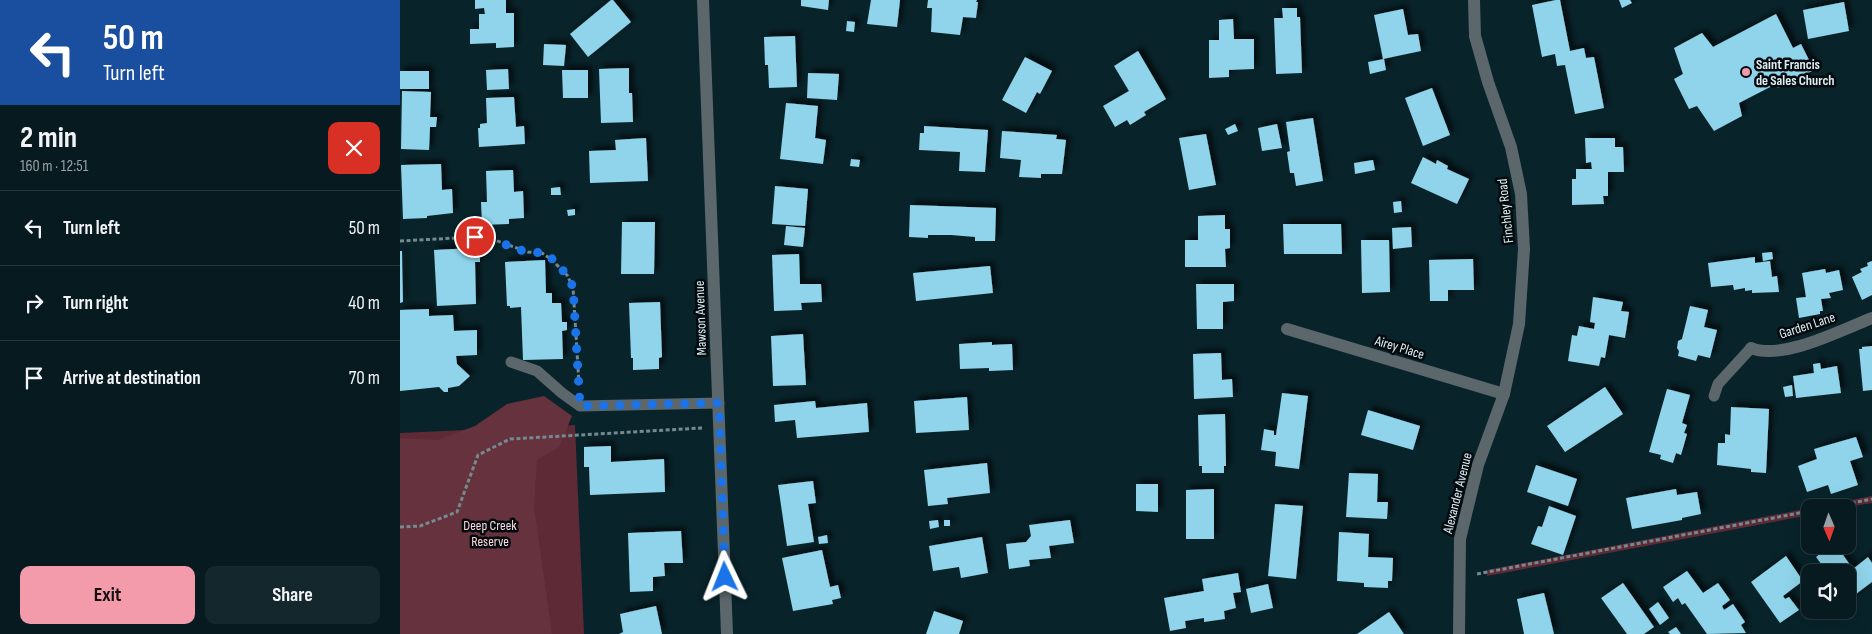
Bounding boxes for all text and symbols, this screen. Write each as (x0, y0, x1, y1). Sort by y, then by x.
text: 50 m (103, 17, 164, 60)
icon: left (20, 20, 85, 85)
place label: Saint Francis de Sales Church (1756, 56, 1835, 89)
text: Turn left (103, 60, 165, 87)
marker: Saint Francis de Sales Church (1740, 66, 1752, 78)
text: 2 min (20, 120, 77, 156)
button: close (328, 122, 380, 174)
text: 160 m · 12:51 (20, 157, 88, 176)
street label: Finchley Road (1494, 178, 1517, 244)
icon: left (20, 214, 48, 242)
pin (454, 216, 496, 258)
text: Turn left (63, 217, 120, 240)
text: 50 m (349, 217, 380, 240)
icon: arrive (461, 223, 489, 251)
street label: Mawson Avenue (691, 280, 710, 356)
icon: right (20, 289, 48, 317)
text: Turn right (63, 292, 128, 315)
text: 40 m (348, 292, 380, 315)
street label: Garden Lane (1777, 308, 1837, 343)
street label: Airey Place (1372, 332, 1427, 363)
icon: arrive (20, 364, 48, 392)
text: Arrive at destination (63, 367, 201, 390)
text: 70 m (349, 367, 380, 390)
street label: Alexander Avenue (1439, 451, 1476, 536)
north arrow (1801, 499, 1856, 554)
map controls (1801, 499, 1856, 619)
park label: Deep Creek Reserve (463, 517, 517, 550)
position arrow (698, 550, 750, 602)
button: sound (1801, 564, 1856, 619)
button: Exit (20, 566, 195, 624)
button: Share (205, 566, 380, 624)

